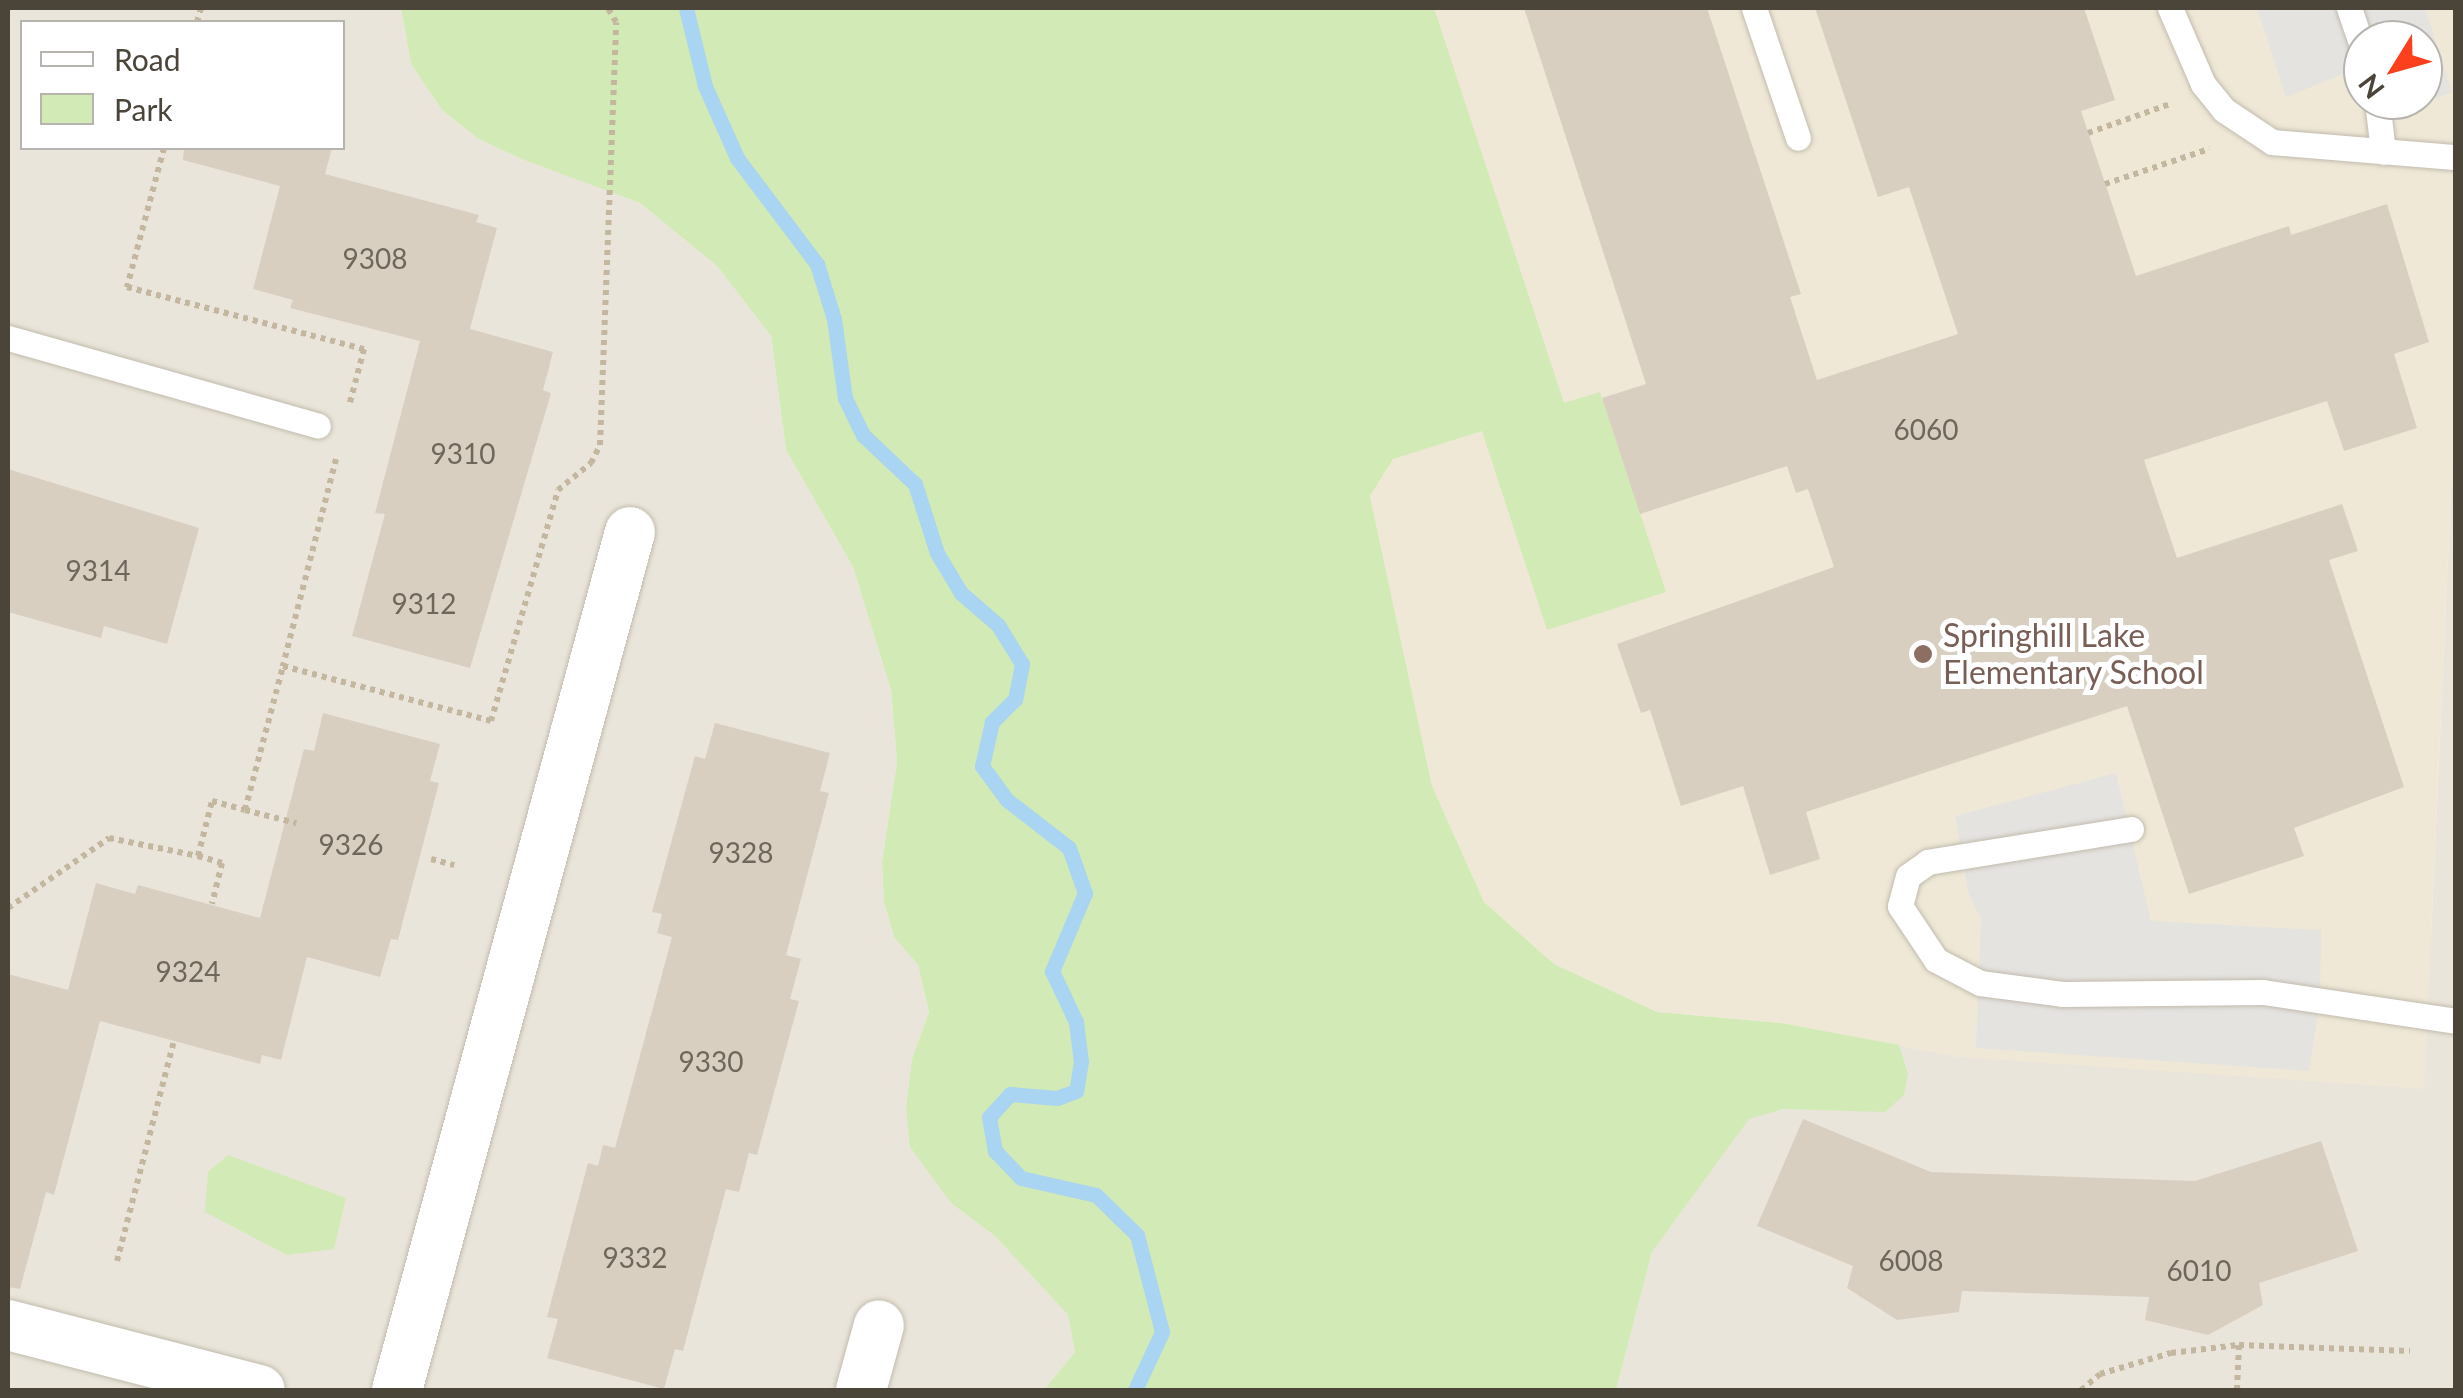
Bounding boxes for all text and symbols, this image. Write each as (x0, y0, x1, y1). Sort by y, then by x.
legend (20, 20, 345, 150)
north arrow (2343, 20, 2443, 120)
text: Road (114, 41, 181, 77)
text: N (2351, 68, 2391, 106)
text: Park (114, 91, 173, 127)
house number: 9308 (343, 241, 407, 275)
house number: 6060 (1894, 412, 1958, 446)
house number: 9310 (431, 436, 495, 470)
house number: 9314 (66, 553, 130, 587)
house number: 9312 (392, 586, 456, 620)
place label: Springhill Lake Elementary School (1943, 617, 2205, 692)
marker: Springhill Lake Elementary School (1912, 643, 1934, 665)
house number: 9326 (319, 827, 383, 861)
house number: 9328 (709, 835, 773, 869)
house number: 9324 (156, 954, 220, 988)
house number: 9330 (679, 1044, 743, 1078)
house number: 9332 (603, 1240, 667, 1274)
house number: 6008 (1879, 1243, 1943, 1277)
house number: 6010 (2167, 1253, 2231, 1287)

